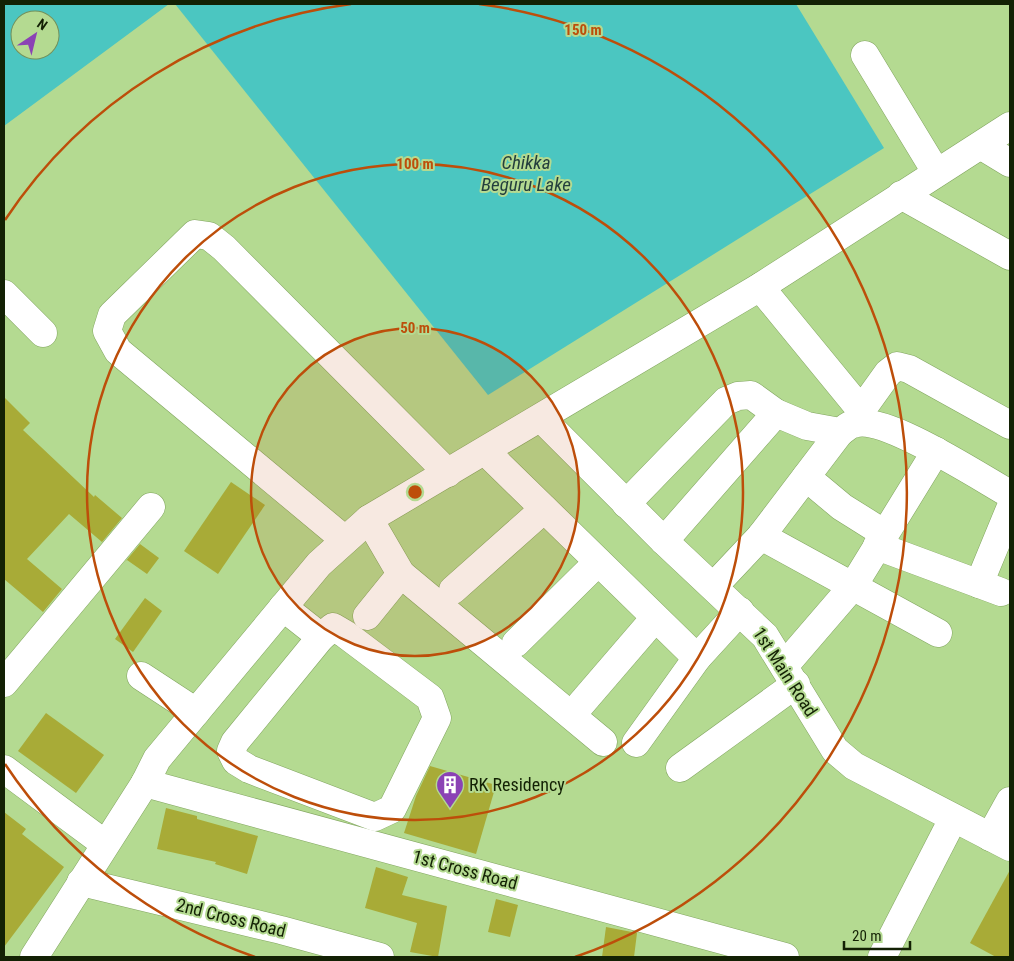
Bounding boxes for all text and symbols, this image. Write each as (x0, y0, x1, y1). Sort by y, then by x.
north arrow (10, 10, 60, 60)
text: N (34, 15, 51, 33)
text: 150 m (564, 21, 602, 39)
water label: Chikka Beguru Lake (481, 151, 571, 196)
text: 100 m (396, 155, 434, 173)
text: 50 m (400, 319, 430, 337)
centre of rings (406, 483, 424, 501)
street label: 1st Main Road (749, 623, 822, 720)
building icon: RK Residency (435, 770, 465, 809)
place label: RK Residency (469, 774, 565, 795)
street label: 1st Cross Road (410, 845, 520, 894)
street label: 2nd Cross Road (174, 894, 288, 941)
scale bar (844, 918, 910, 950)
text: 20 m (852, 927, 882, 945)

